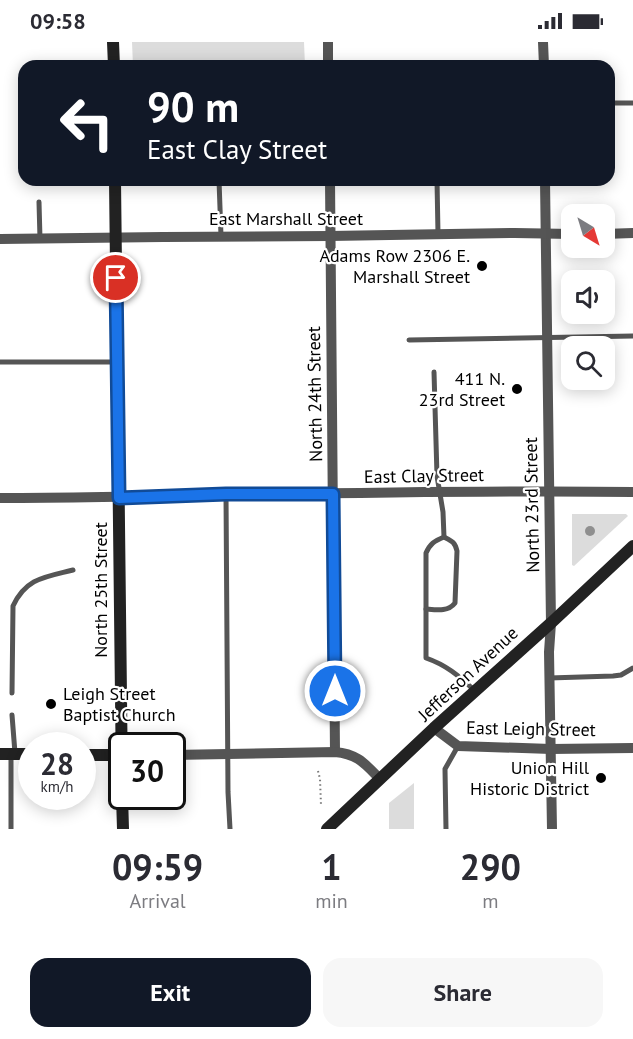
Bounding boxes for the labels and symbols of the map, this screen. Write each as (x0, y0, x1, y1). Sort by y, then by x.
north arrow (561, 204, 615, 258)
street label: East Marshall Street (209, 207, 363, 230)
place label: Adams Row 2306 E. Marshall Street (319, 244, 470, 288)
pin (90, 252, 141, 303)
marker: Adams Row 2306 E. Marshall Street (475, 259, 489, 273)
street label: North 24th Street (302, 326, 327, 462)
place label: 411 N. 23rd Street (419, 367, 505, 411)
marker: 411 N. 23rd Street (510, 382, 524, 396)
street label: North 23rd Street (519, 437, 544, 573)
street label: East Clay Street (364, 463, 484, 488)
street label: North 25th Street (89, 522, 112, 658)
street label: Jefferson Avenue (412, 621, 522, 727)
position arrow (303, 659, 367, 723)
place label: Leigh Street Baptist Church (63, 682, 176, 726)
marker: Leigh Street Baptist Church (44, 697, 58, 711)
street label: East Leigh Street (466, 716, 596, 741)
speed limit sign: 30 (108, 732, 186, 810)
place label: Union Hill Historic District (470, 756, 590, 800)
marker: Union Hill Historic District (594, 771, 608, 785)

